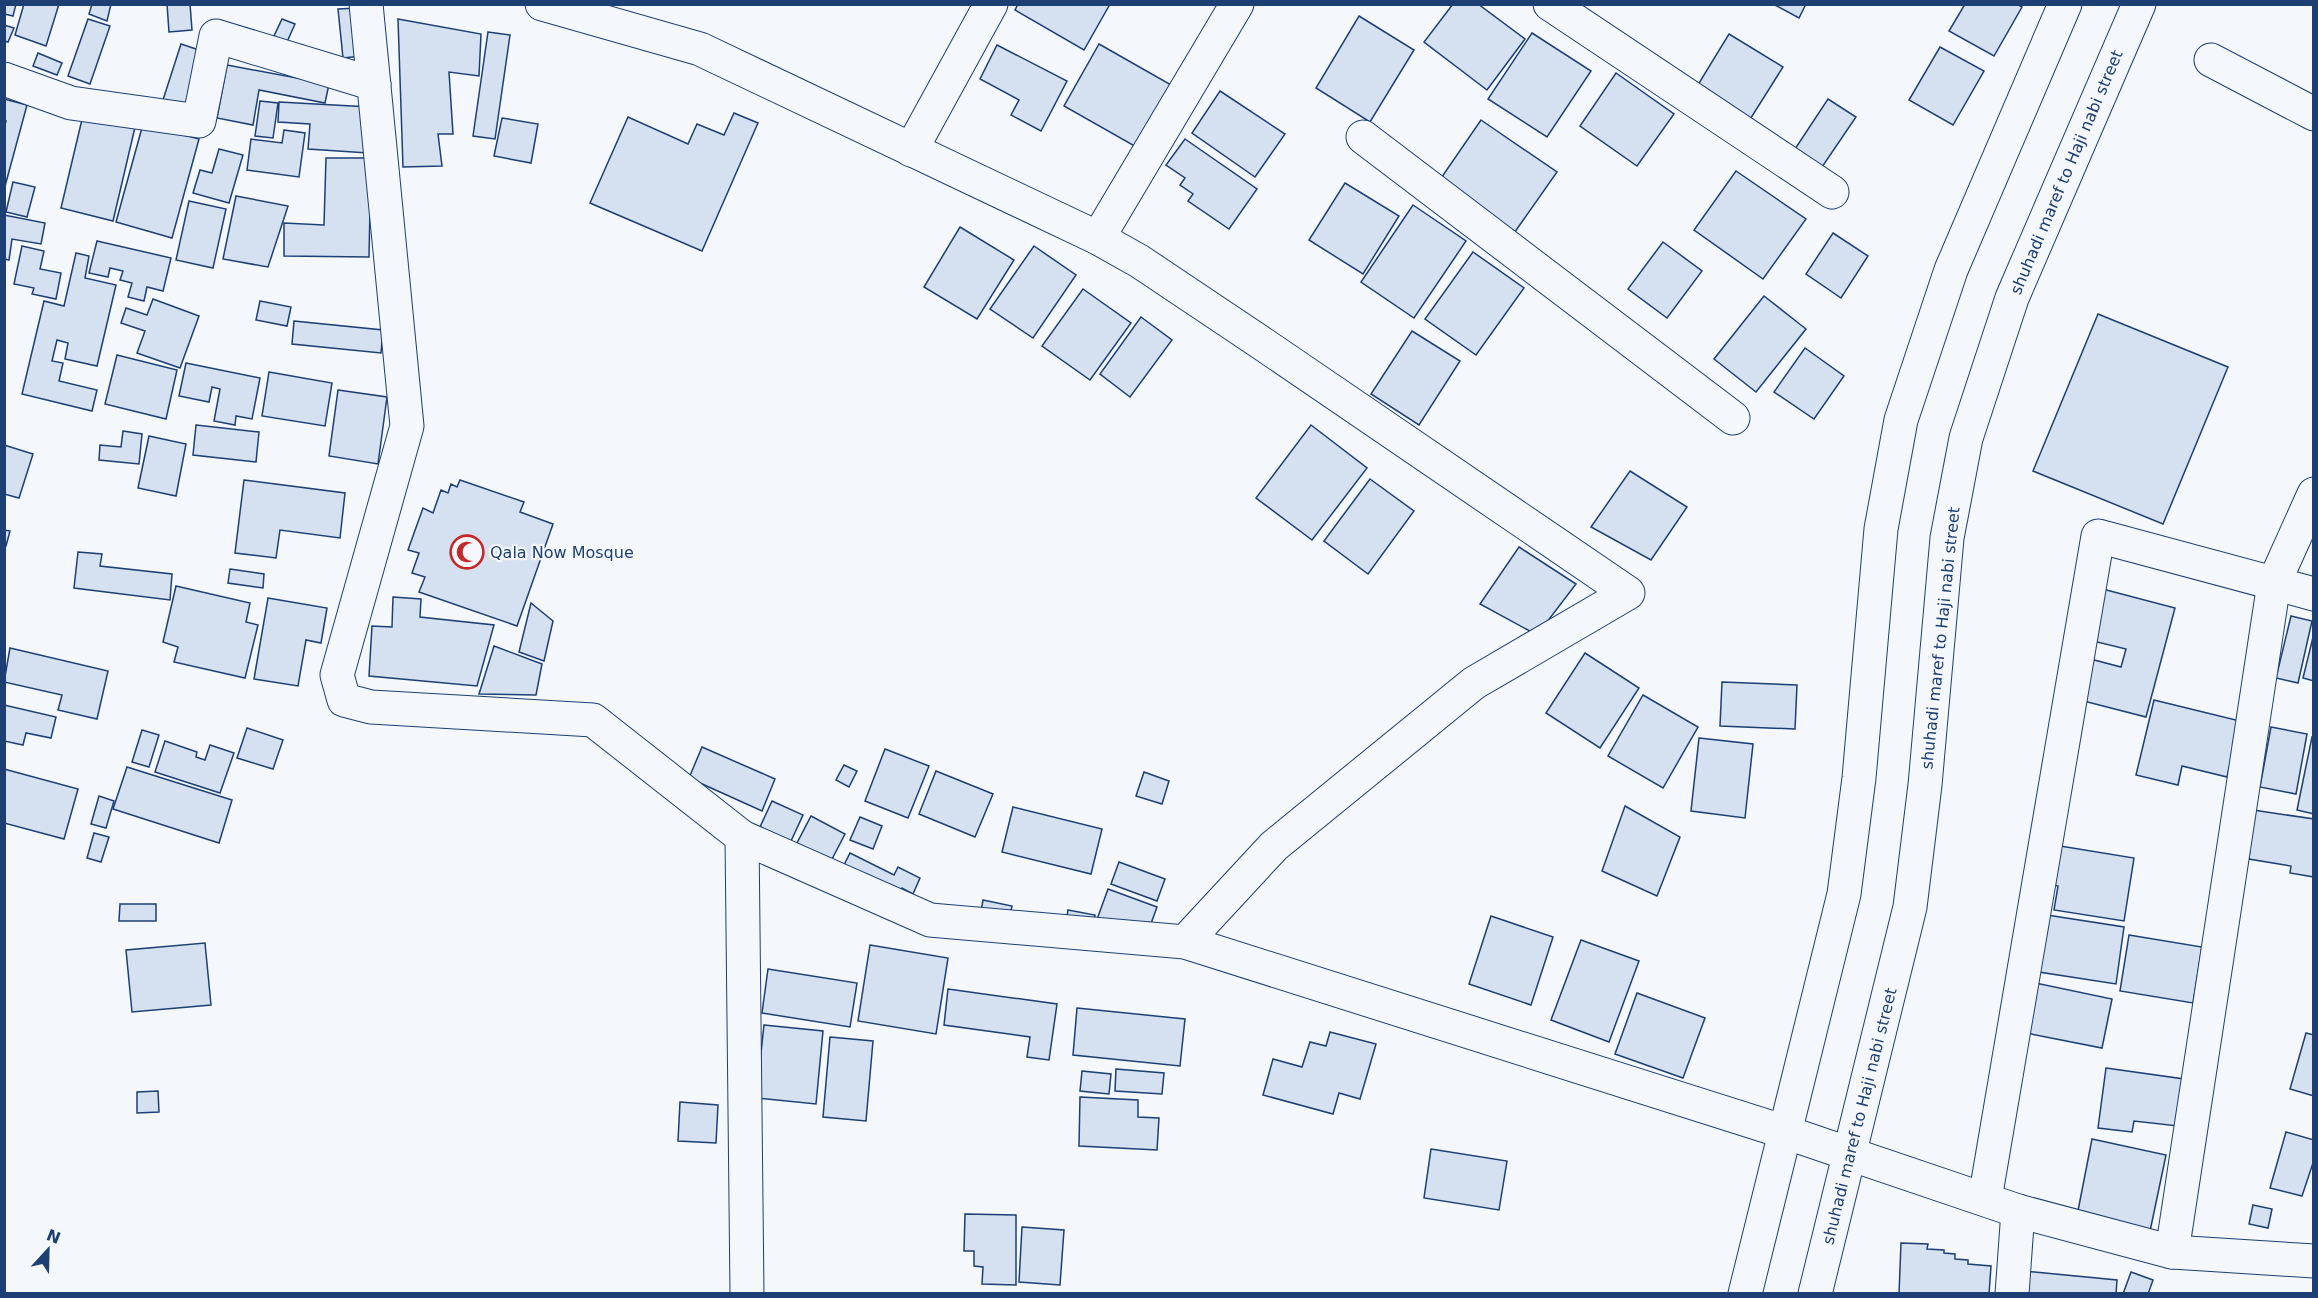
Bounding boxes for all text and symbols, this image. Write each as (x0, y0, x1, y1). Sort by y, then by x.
street label: shuhadi maref to Haji nabi street (2006, 47, 2127, 297)
street label: shuhadi maref to Haji nabi street (1917, 506, 1964, 770)
mosque icon: Qala Now Mosque (449, 534, 485, 570)
place label: Qala Now Mosque (490, 543, 634, 562)
street label: shuhadi maref to Haji nabi street (1818, 986, 1901, 1246)
north arrow (18, 1220, 78, 1280)
text: N (44, 1225, 63, 1248)

